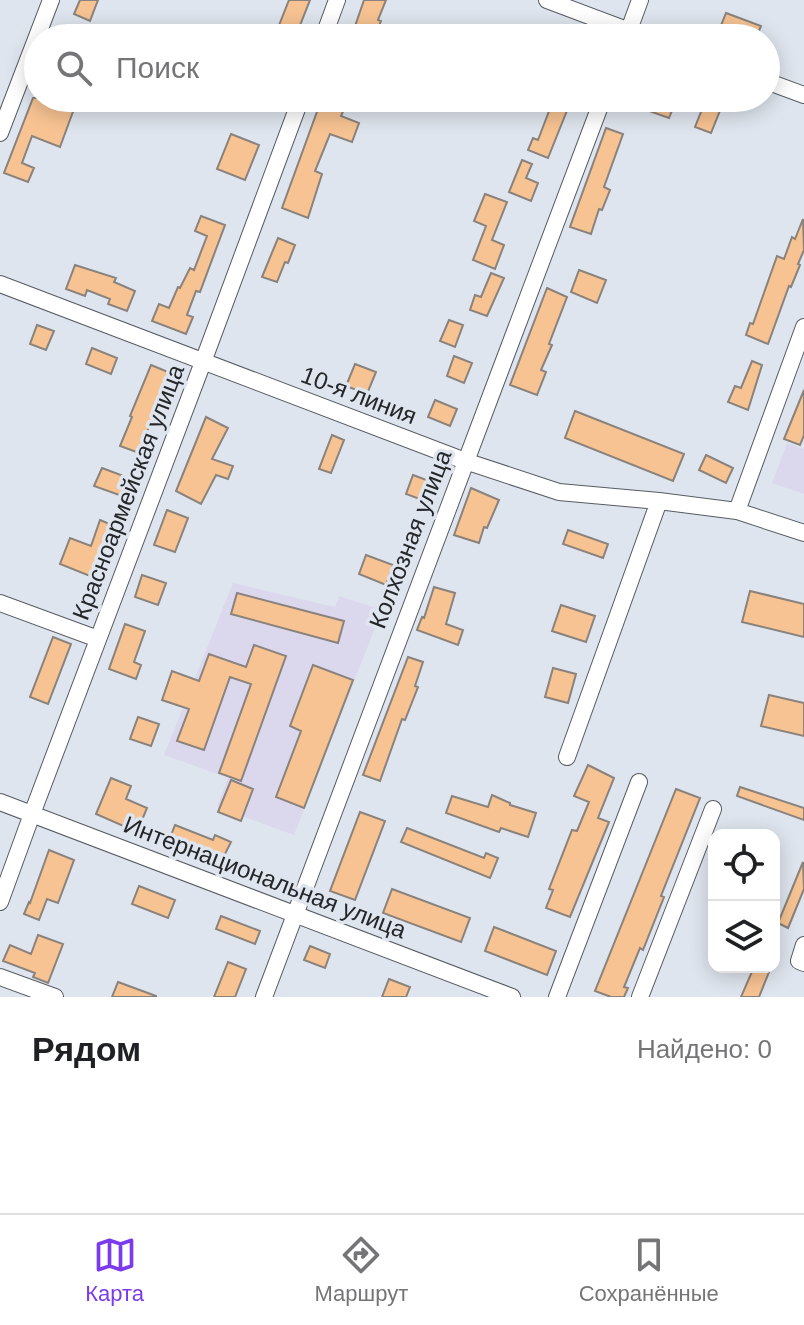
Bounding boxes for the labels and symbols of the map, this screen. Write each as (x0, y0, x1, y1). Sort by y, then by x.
street label: Красноармейская улица (67, 360, 189, 623)
street label: 10-я линия (297, 361, 421, 429)
street label: Колхозная улица (364, 445, 457, 632)
street label: Интернациональная улица (120, 811, 411, 944)

